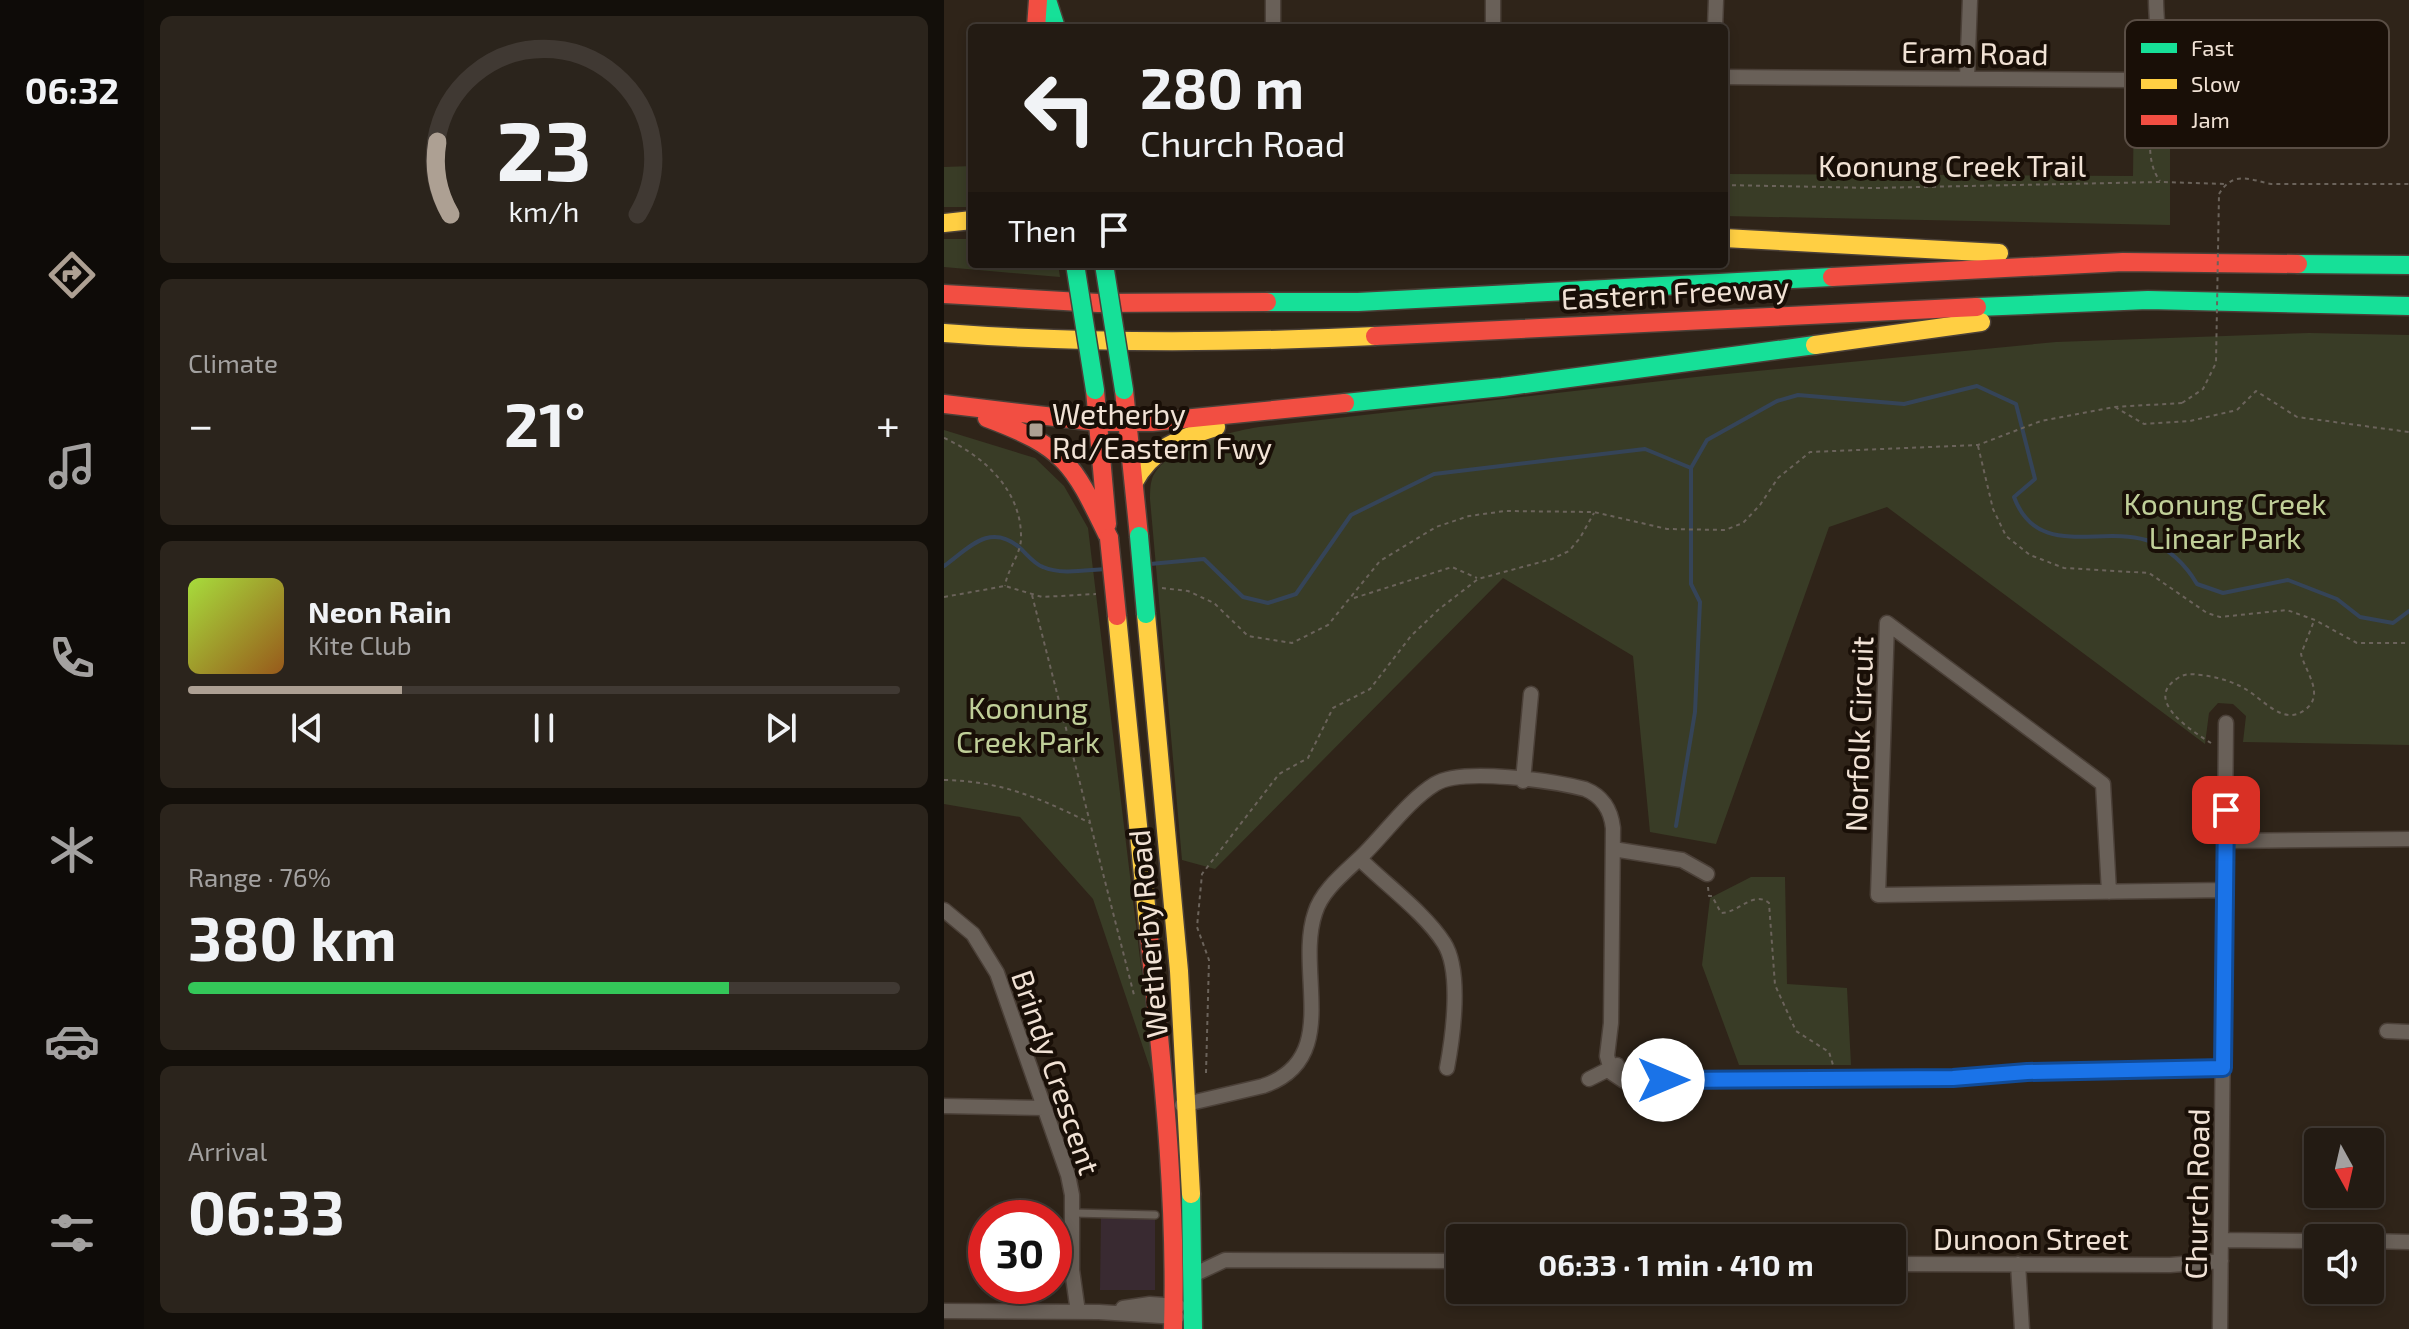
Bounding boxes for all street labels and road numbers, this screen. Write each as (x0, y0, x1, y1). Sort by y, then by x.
street label: Eram Road (1901, 33, 2049, 71)
street label: Koonung Creek Trail (1818, 147, 2086, 183)
street label: Eastern Freeway (1560, 268, 1790, 316)
street label: Norfolk Circuit (1837, 636, 1879, 832)
street label: Wetherby Road (1120, 828, 1174, 1040)
street label: Brindy Crescent (1005, 965, 1109, 1179)
street label: Church Road (2177, 1108, 2215, 1280)
street label: Dunoon Street (1933, 1220, 2129, 1256)

